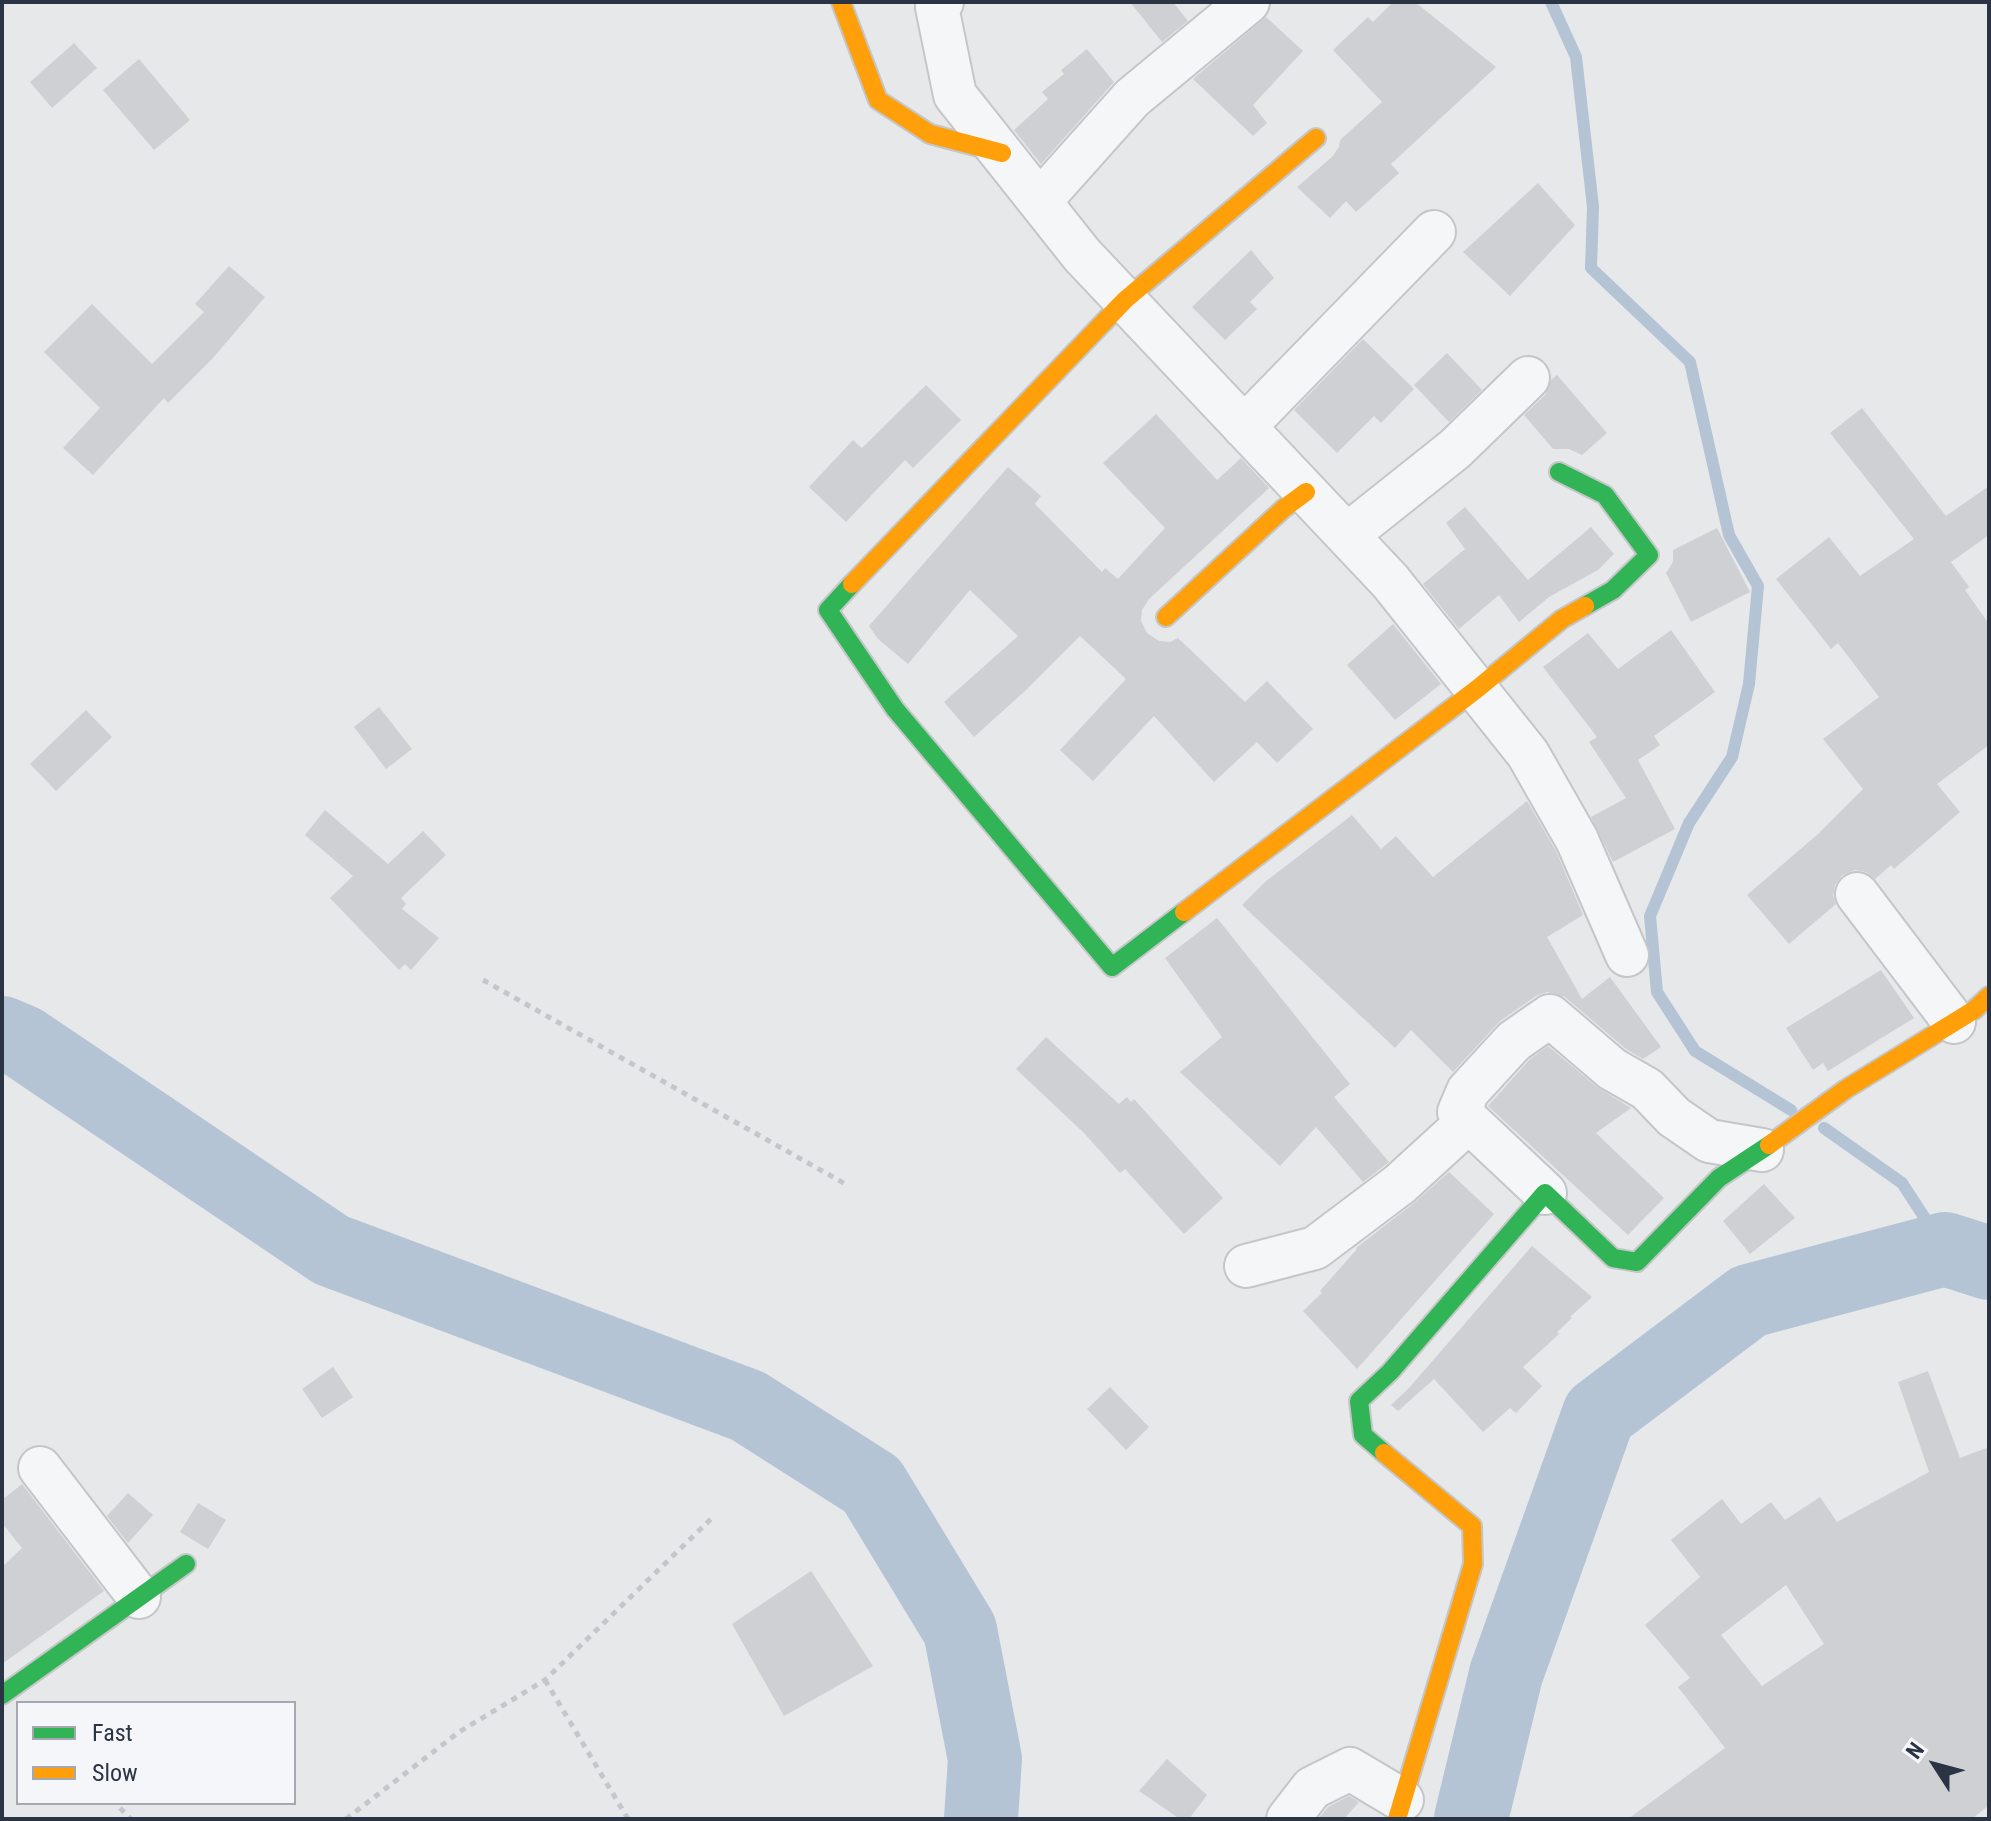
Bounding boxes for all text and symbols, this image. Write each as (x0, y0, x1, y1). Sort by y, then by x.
legend (16, 1701, 296, 1805)
text: Fast (92, 1719, 133, 1747)
north arrow (1895, 1725, 1975, 1805)
text: N (1901, 1738, 1929, 1763)
text: Slow (92, 1759, 138, 1787)

